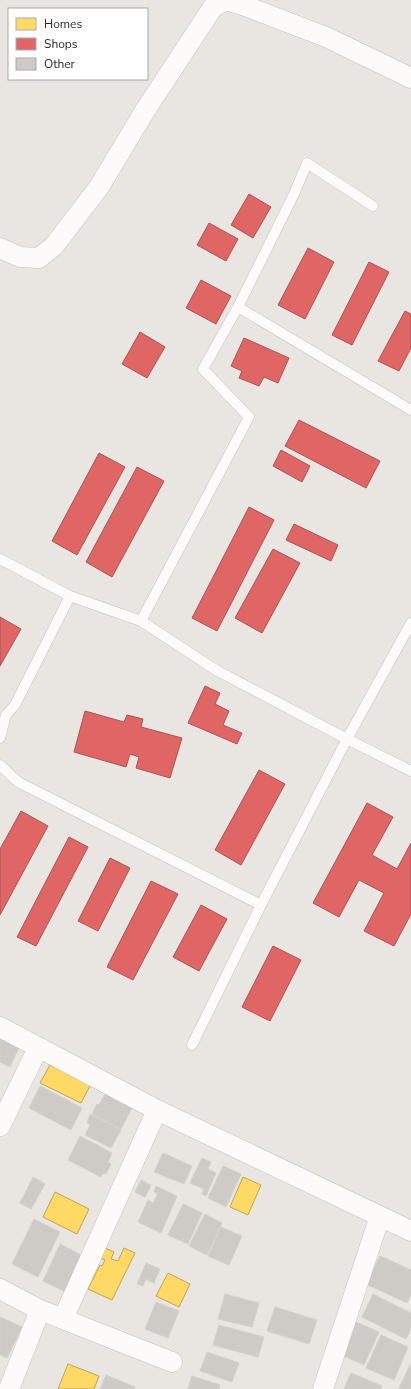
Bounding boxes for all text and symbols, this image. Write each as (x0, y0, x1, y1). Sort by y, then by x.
legend (8, 8, 148, 80)
text: Homes (44, 16, 82, 32)
text: Shops (44, 36, 78, 52)
text: Other (44, 56, 76, 72)

